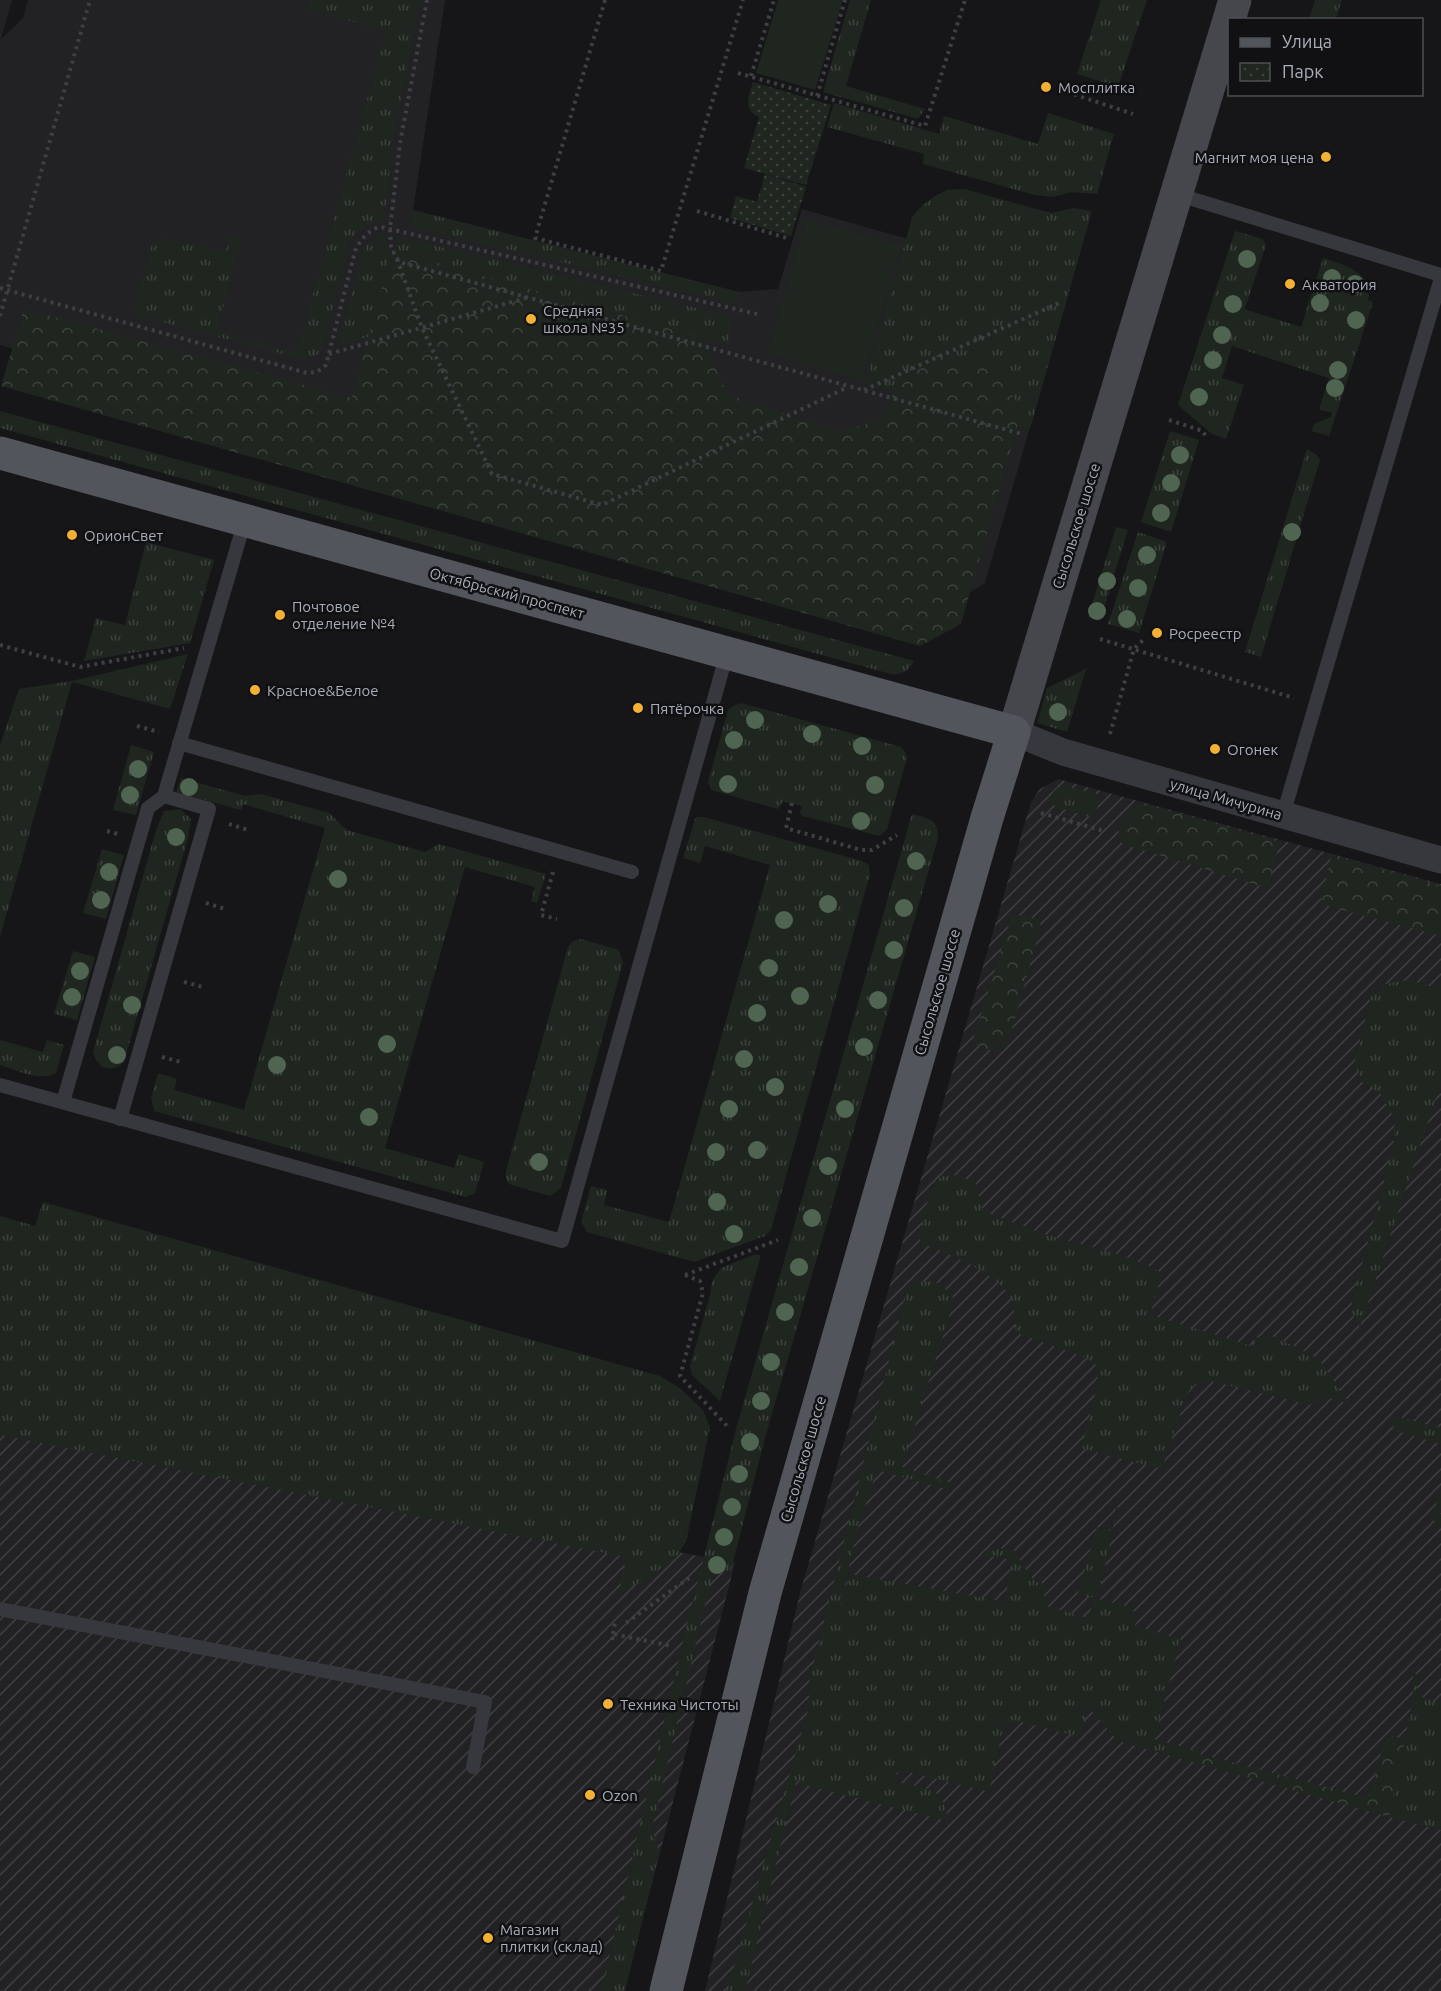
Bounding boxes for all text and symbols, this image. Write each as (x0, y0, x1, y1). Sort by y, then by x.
legend (1228, 18, 1423, 96)
text: Улица (1282, 31, 1332, 51)
text: Парк (1282, 61, 1323, 81)
place label: Мосплитка (1058, 79, 1135, 96)
marker: Мосплитка (1039, 80, 1053, 94)
place label: Магнит моя цена (1195, 149, 1314, 166)
marker: Магнит моя цена (1319, 150, 1333, 164)
place label: Акватория (1302, 276, 1377, 293)
marker: Акватория (1283, 277, 1297, 291)
place label: Средняя школа №35 (543, 302, 625, 336)
marker: Средняя школа №35 (524, 312, 538, 326)
street label: Сысольское шоссе (1049, 461, 1103, 591)
place label: ОрионСвет (84, 527, 164, 544)
marker: ОрионСвет (65, 528, 79, 542)
street label: Октябрьский проспект (428, 564, 587, 622)
place label: Почтовое отделение №4 (292, 598, 396, 632)
marker: Почтовое отделение №4 (273, 608, 287, 622)
place label: Росреестр (1169, 625, 1242, 642)
marker: Росреестр (1150, 626, 1164, 640)
place label: Красное&Белое (267, 682, 379, 699)
marker: Красное&Белое (248, 683, 262, 697)
place label: Пятёрочка (650, 700, 724, 717)
marker: Пятёрочка (631, 701, 645, 715)
place label: Огонек (1227, 741, 1279, 758)
marker: Огонек (1208, 742, 1222, 756)
street label: улица Мичурина (1168, 775, 1284, 823)
street label: Сысольское шоссе (911, 927, 963, 1057)
street label: Сысольское шоссе (777, 1394, 829, 1524)
place label: Техника Чистоты (620, 1696, 739, 1713)
marker: Техника Чистоты (601, 1697, 615, 1711)
place label: Ozon (602, 1787, 638, 1804)
marker: Ozon (583, 1788, 597, 1802)
place label: Магазин плитки (склад) (500, 1921, 603, 1955)
marker: Магазин плитки (склад) (481, 1931, 495, 1945)

